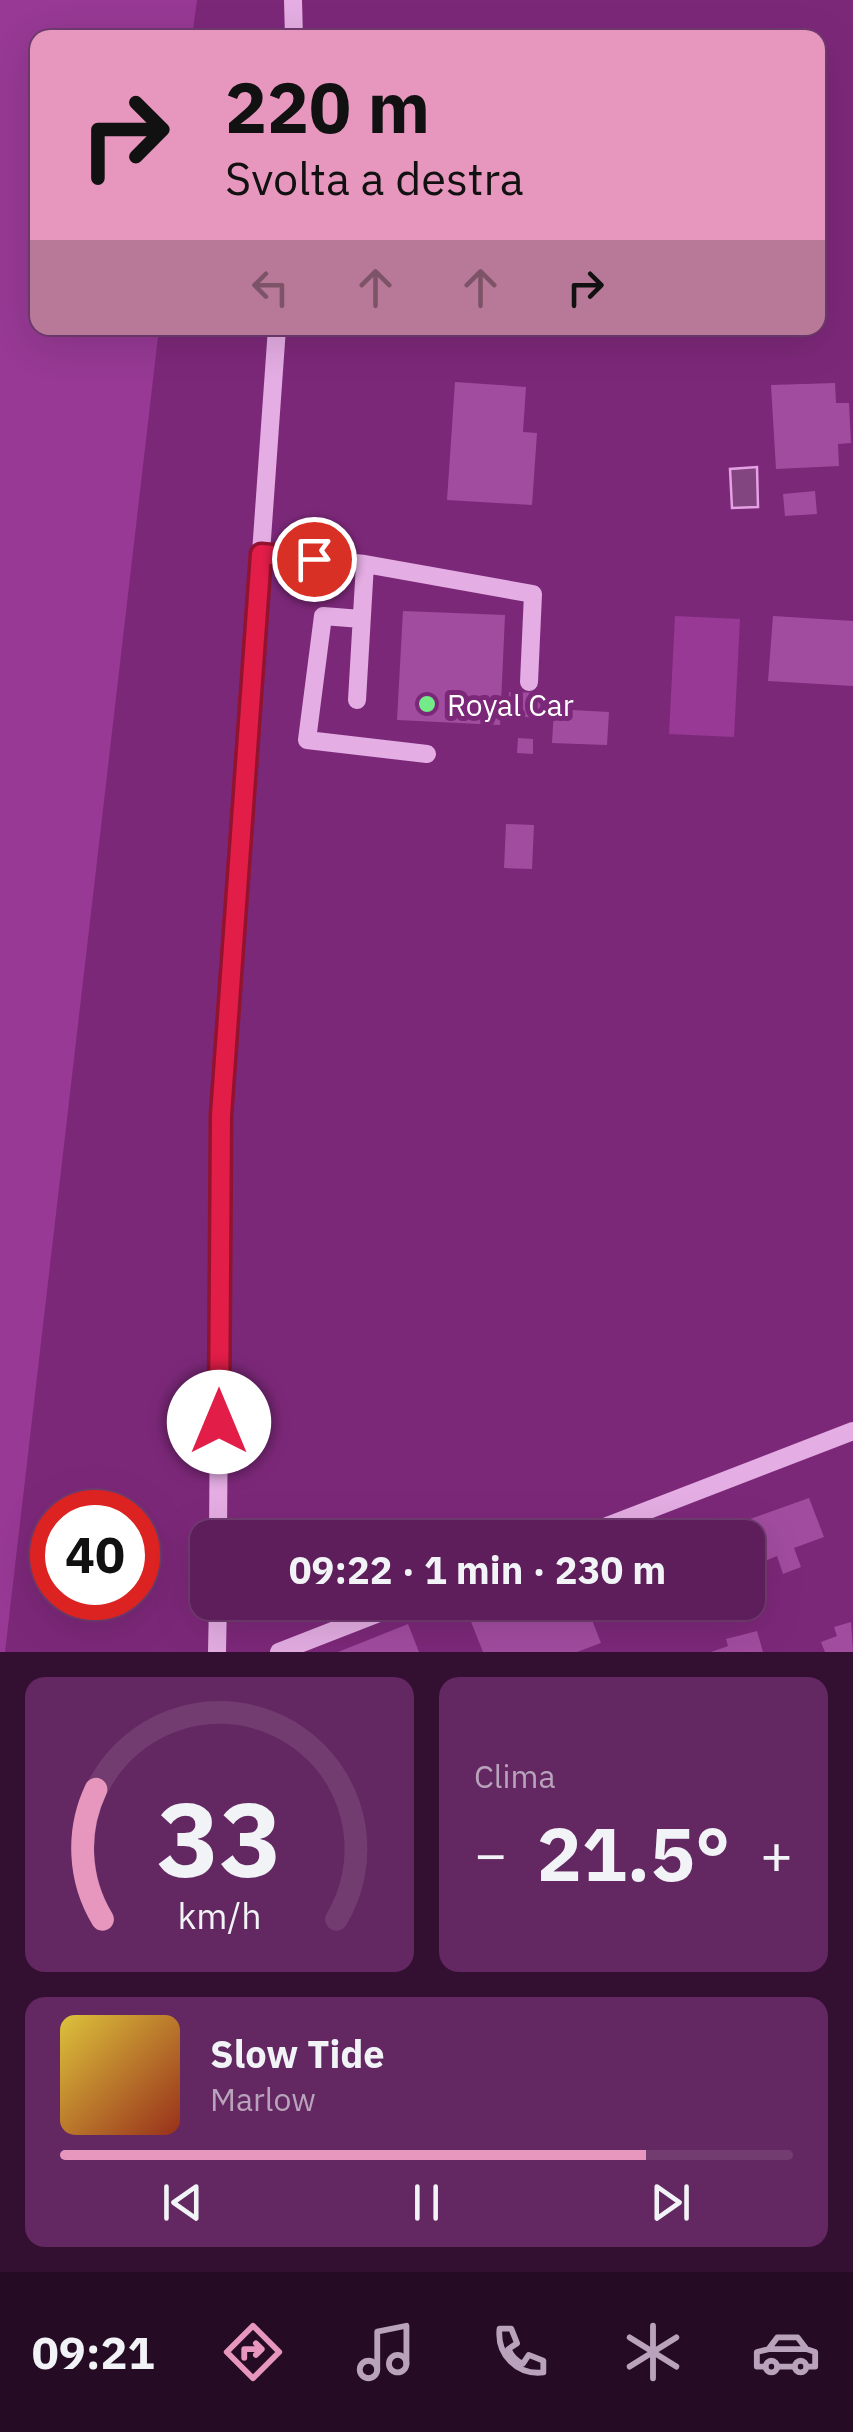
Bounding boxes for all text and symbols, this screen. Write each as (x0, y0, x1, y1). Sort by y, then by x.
text: 220 m (225, 61, 430, 152)
icon: right (60, 70, 190, 200)
text: Svolta a destra (225, 149, 524, 207)
icon: left (243, 260, 298, 315)
icon: ahead (348, 260, 403, 315)
icon: ahead (453, 260, 508, 315)
icon: right (558, 260, 613, 315)
pin (272, 517, 357, 602)
icon: arrive (287, 532, 342, 587)
place label: Royal Car (447, 685, 574, 724)
marker: Royal Car (416, 693, 438, 715)
position arrow (167, 1370, 271, 1474)
speed limit sign: 40 (30, 1490, 160, 1620)
text: 09:22 · 1 min · 230 m (289, 1545, 666, 1594)
text: Clima (474, 1755, 556, 1797)
text: 33 (157, 1770, 282, 1906)
text: 21.5° (537, 1804, 730, 1902)
text: − (474, 1818, 507, 1889)
text: + (760, 1818, 793, 1889)
text: km/h (177, 1892, 262, 1939)
text: Slow Tide (210, 2029, 385, 2078)
text: Marlow (210, 2078, 316, 2120)
icon: previous (155, 2175, 210, 2230)
icon: pause (399, 2175, 454, 2230)
icon: next (643, 2175, 698, 2230)
icon: directions (218, 2317, 288, 2387)
icon: music (351, 2317, 421, 2387)
icon: phone (485, 2317, 555, 2387)
icon: climate (618, 2317, 688, 2387)
icon: car (751, 2317, 821, 2387)
text: 09:21 (32, 2323, 155, 2381)

